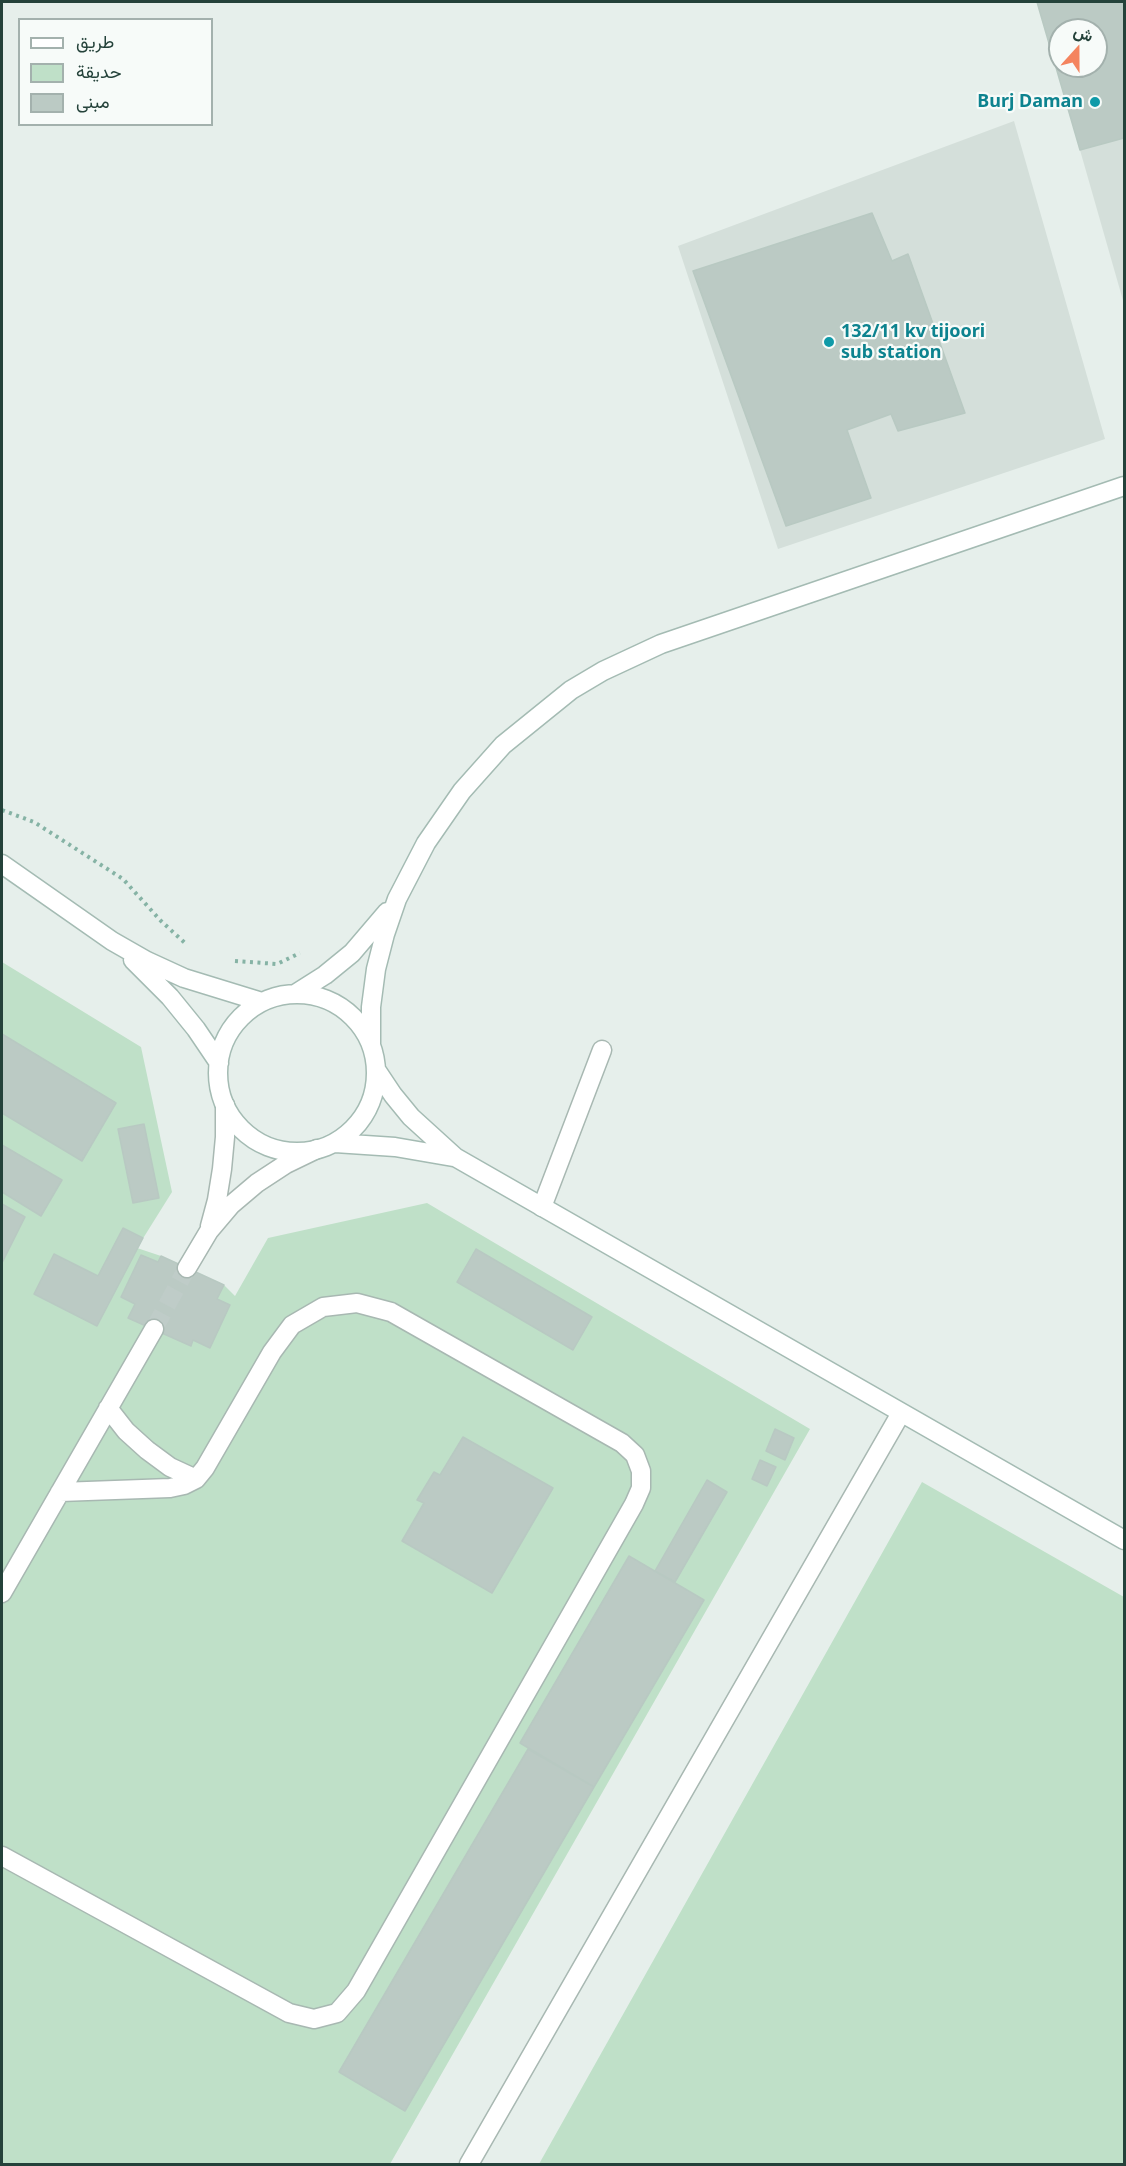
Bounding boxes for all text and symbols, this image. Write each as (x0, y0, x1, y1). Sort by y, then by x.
legend (18, 18, 213, 126)
north arrow (1048, 18, 1108, 78)
text: ش (1071, 19, 1097, 47)
text: طريق (76, 29, 114, 53)
text: حديقة (76, 59, 122, 83)
text: مبنى (76, 89, 110, 113)
place label: Burj Daman (977, 91, 1083, 113)
marker: Burj Daman (1088, 95, 1102, 109)
place label: 132/11 kv tijoori sub station (841, 321, 985, 364)
marker: 132/11 kv tijoori sub station (822, 335, 836, 349)

